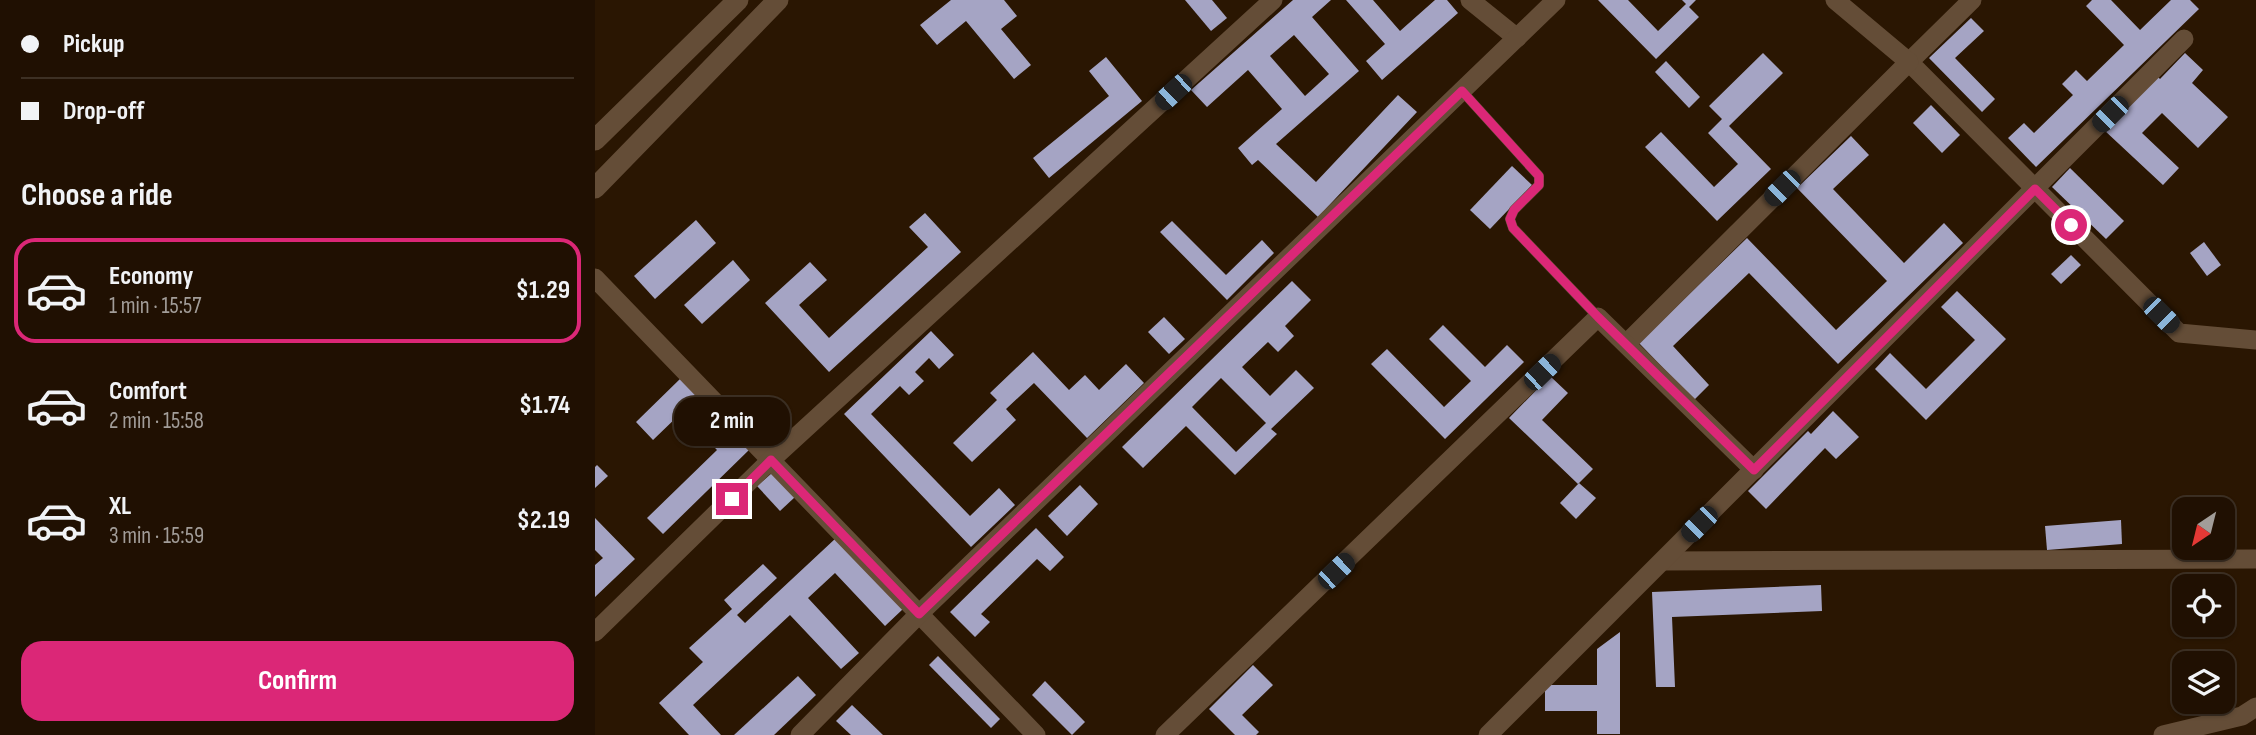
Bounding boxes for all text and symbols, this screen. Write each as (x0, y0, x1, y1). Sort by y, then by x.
text: Pickup (63, 29, 125, 60)
car (1151, 70, 1196, 114)
car (2088, 92, 2133, 136)
text: Drop-off (63, 96, 144, 127)
car (1760, 166, 1805, 210)
text: Choose a ride (21, 176, 173, 215)
route start (2055, 209, 2087, 241)
icon: car (25, 259, 88, 322)
text: Economy (109, 261, 193, 292)
text: $1.29 (516, 275, 570, 306)
text: 1 min · 15:57 (109, 292, 201, 320)
car (2139, 293, 2184, 337)
car (1520, 350, 1565, 394)
icon: car (25, 374, 88, 437)
text: Comfort (109, 376, 187, 407)
text: $1.74 (519, 390, 570, 421)
callout: 2 min (674, 398, 790, 447)
text: 2 min · 15:58 (109, 407, 204, 435)
text: 2 min (710, 407, 754, 435)
route end (716, 483, 748, 515)
icon: car (25, 489, 88, 552)
text: XL (109, 491, 131, 522)
north arrow (2172, 497, 2235, 560)
map controls (2172, 497, 2235, 714)
car (1677, 502, 1722, 546)
text: $2.19 (517, 505, 570, 536)
text: 3 min · 15:59 (109, 522, 204, 550)
car (1314, 549, 1359, 593)
button: locate (2172, 574, 2235, 637)
button: Confirm (21, 641, 574, 721)
button: layers (2172, 651, 2235, 714)

